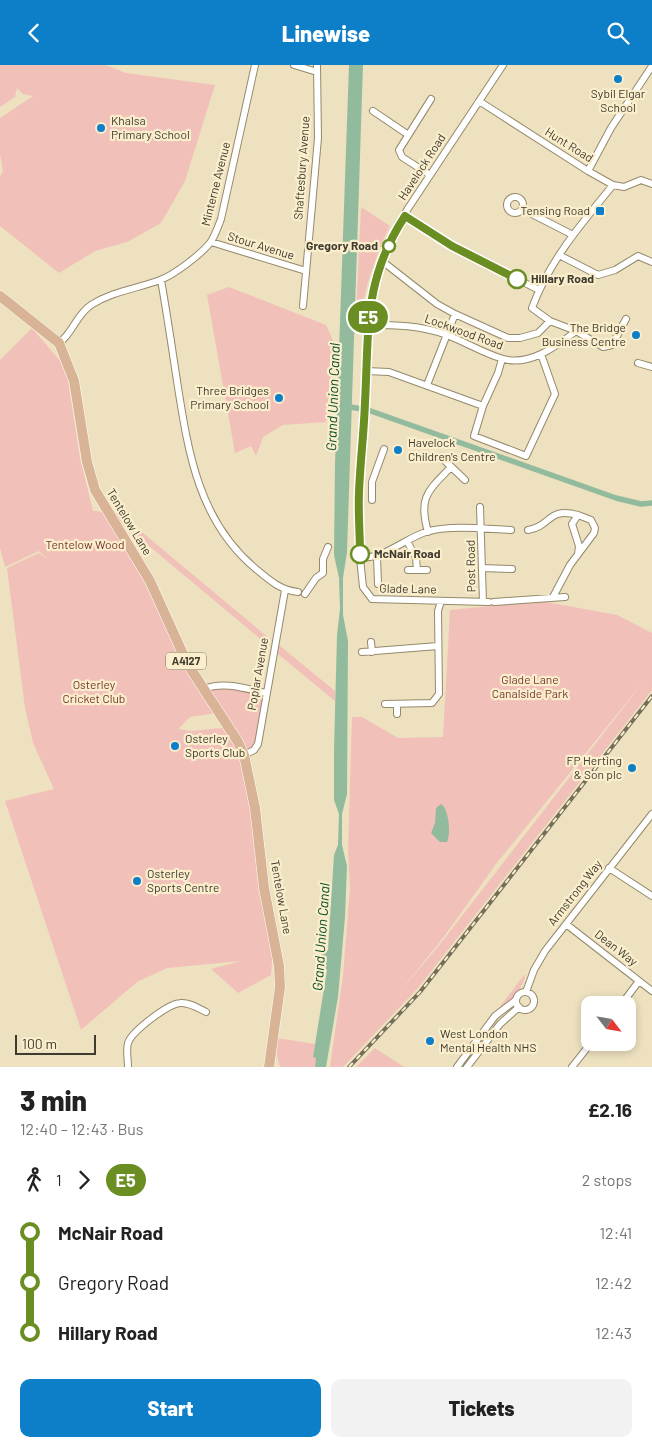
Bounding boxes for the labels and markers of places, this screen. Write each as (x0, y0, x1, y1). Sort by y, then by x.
marker: Sybil Elgar School (612, 73, 624, 85)
place label: Sybil Elgar School (591, 86, 646, 114)
place label: Khalsa Primary School (111, 113, 190, 141)
marker: Khalsa Primary School (95, 122, 107, 134)
place label: Tensing Road (520, 203, 590, 217)
marker: Tensing Road (594, 205, 606, 217)
place label: Gregory Road (306, 238, 378, 252)
marker: Gregory Road (382, 239, 396, 253)
marker: Hillary Road (507, 269, 527, 289)
place label: Hillary Road (531, 271, 594, 285)
place label: The Bridge Business Centre (542, 320, 626, 348)
marker: The Bridge Business Centre (630, 329, 642, 341)
place label: Three Bridges Primary School (190, 383, 269, 411)
marker: Three Bridges Primary School (273, 392, 285, 404)
place label: Havelock Children's Centre (408, 435, 496, 463)
marker: Havelock Children's Centre (392, 444, 404, 456)
marker: McNair Road (350, 544, 370, 564)
place label: McNair Road (374, 546, 441, 560)
place label: Osterley Sports Club (185, 731, 245, 759)
marker: Osterley Sports Club (169, 740, 181, 752)
place label: FP Herting & Son plc (567, 753, 622, 781)
marker: FP Herting & Son plc (626, 762, 638, 774)
place label: Osterley Sports Centre (147, 866, 219, 894)
marker: Osterley Sports Centre (131, 875, 143, 887)
place label: West London Mental Health NHS (440, 1026, 536, 1054)
marker: West London Mental Health NHS (424, 1035, 436, 1047)

